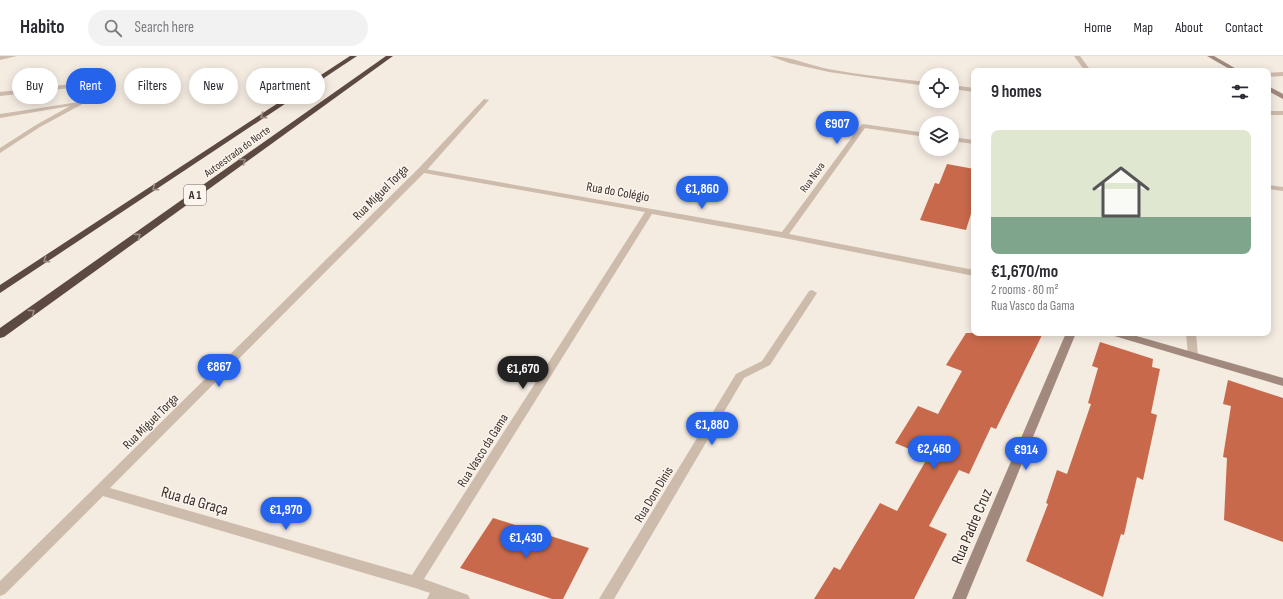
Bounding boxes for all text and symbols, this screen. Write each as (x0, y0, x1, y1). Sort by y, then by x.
search box (88, 10, 368, 46)
text: Habito (20, 16, 64, 39)
icon: search (102, 17, 124, 39)
text: Search here (134, 18, 194, 37)
text: Home (1084, 19, 1112, 36)
text: Map (1134, 19, 1153, 36)
text: About (1175, 19, 1203, 36)
text: Contact (1225, 19, 1263, 36)
chip: Buy (12, 68, 58, 104)
chip: Rent (66, 68, 116, 104)
chip: Filters (124, 68, 181, 104)
chip: New (189, 68, 238, 104)
chip: Apartment (246, 68, 325, 104)
map controls (919, 68, 959, 156)
button: locate (919, 68, 959, 108)
icon: filters (1229, 81, 1251, 103)
text: 9 homes (991, 82, 1042, 102)
one-way arrow (260, 111, 267, 119)
pin: €907 (813, 111, 861, 145)
text: €907 (825, 116, 849, 132)
button: layers (919, 116, 959, 156)
street label: Autoestrada do Norte (201, 123, 273, 180)
icon: home (1085, 156, 1157, 228)
one-way arrow (239, 159, 246, 166)
street label: Rua Nova (797, 160, 828, 195)
street label: Rua Miguel Torga (350, 162, 412, 224)
pin: €1,860 (669, 176, 735, 210)
street label: Rua do Colégio (585, 179, 651, 205)
text: €1,860 (685, 181, 719, 197)
one-way arrow (152, 183, 159, 191)
road number: A 1 (184, 185, 206, 205)
one-way arrow (133, 234, 140, 241)
one-way arrow (44, 255, 51, 262)
text: €1,670/mo (991, 262, 1058, 282)
text: 2 rooms · 80 m² (991, 282, 1058, 298)
text: Rua Vasco da Gama (991, 298, 1075, 314)
one-way arrow (27, 310, 34, 317)
pin: €867 (195, 354, 243, 388)
pin: €1,670 (490, 356, 556, 390)
text: €867 (207, 359, 231, 375)
text: €1,670 (506, 361, 540, 377)
street label: Rua Miguel Torga (120, 391, 182, 453)
street label: Rua Vasco da Gama (454, 411, 512, 490)
pin: €1,880 (679, 412, 745, 446)
text: €1,880 (695, 417, 729, 433)
pin: €2,460 (901, 436, 967, 470)
pin: €914 (1002, 437, 1050, 471)
text: €2,460 (917, 441, 951, 457)
text: €914 (1014, 442, 1038, 458)
street label: Rua Dom Dinis (631, 463, 677, 525)
street label: Rua da Graça (159, 483, 230, 520)
street label: Rua Padre Cruz (948, 486, 997, 567)
pin: €1,970 (253, 497, 319, 531)
text: €1,970 (269, 502, 303, 518)
pin: €1,430 (493, 525, 559, 559)
text: €1,430 (509, 530, 543, 546)

